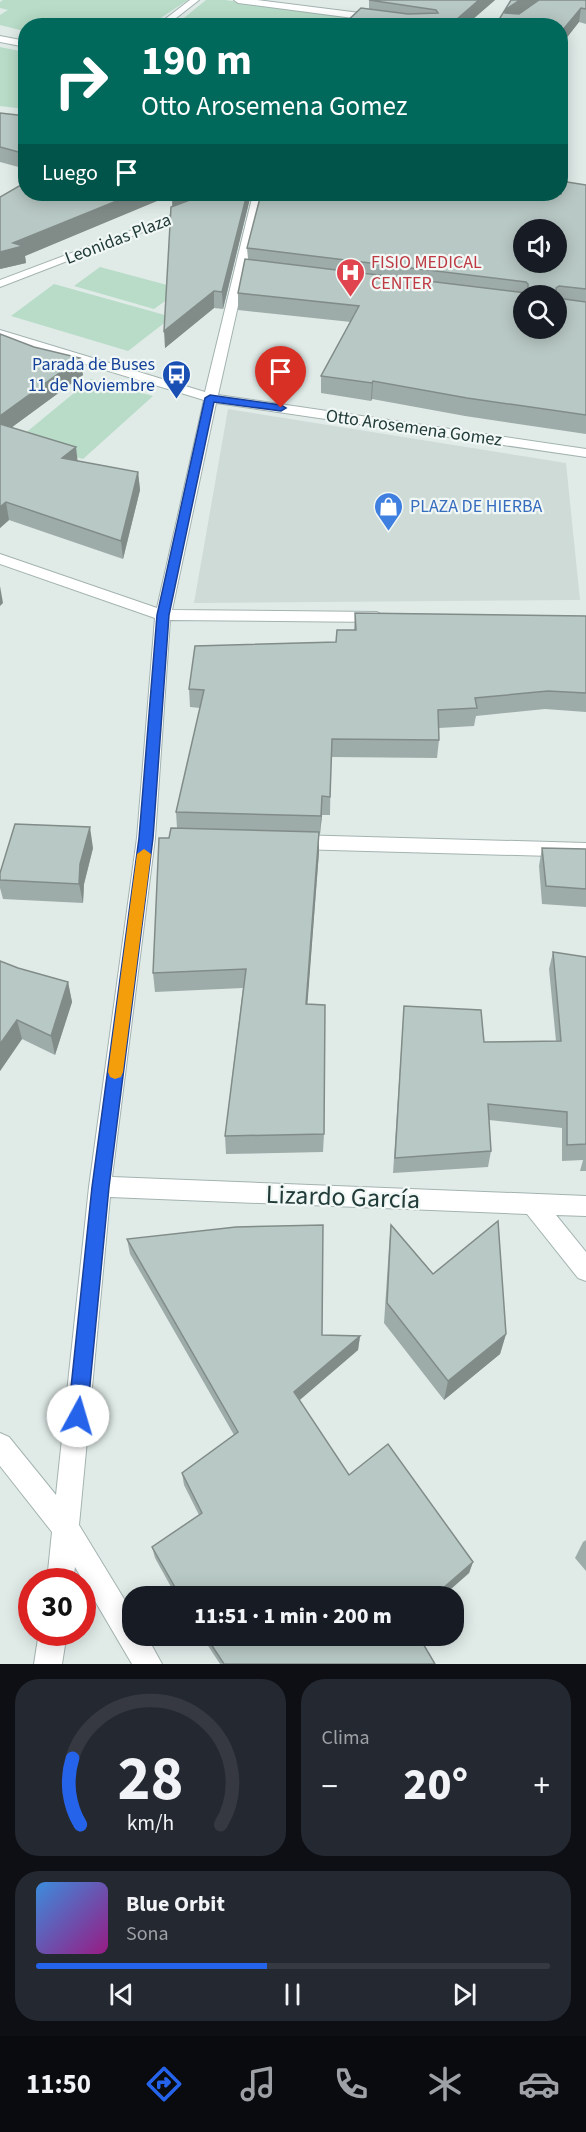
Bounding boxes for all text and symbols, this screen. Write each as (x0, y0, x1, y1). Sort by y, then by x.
text: 190 m (141, 31, 252, 91)
icon: right (42, 42, 120, 120)
text: Otto Arosemena Gomez (141, 87, 407, 126)
icon: arrive (110, 156, 143, 189)
text: Luego (42, 157, 98, 189)
street label: Leonidas Plaza (61, 207, 175, 271)
map controls (513, 219, 567, 339)
button: sound (513, 219, 567, 273)
place label: FISIO MEDICAL CENTER (371, 250, 482, 296)
hospital icon: FISIO MEDICAL CENTER (334, 256, 366, 298)
button: search (513, 285, 567, 339)
pin (255, 346, 306, 408)
place label: Parada de Buses 11 de Noviembre (28, 352, 155, 398)
icon: arrive (264, 355, 297, 388)
bus stop icon: Parada de Buses 11 de Noviembre (160, 358, 192, 400)
street label: Otto Arosemena Gomez (324, 403, 504, 453)
shop icon: PLAZA DE HIERBA (373, 490, 405, 532)
place label: PLAZA DE HIERBA (410, 494, 543, 519)
street label: Lizardo García (265, 1176, 421, 1218)
position arrow (46, 1384, 110, 1448)
speed limit sign: 30 (18, 1568, 96, 1646)
text: 11:51 · 1 min · 200 m (194, 1600, 392, 1632)
text: Clima (322, 1724, 370, 1752)
text: 28 (117, 1735, 183, 1824)
text: 20° (403, 1753, 468, 1817)
text: − (322, 1763, 338, 1810)
text: + (534, 1763, 550, 1810)
text: km/h (126, 1808, 174, 1839)
text: Blue Orbit (126, 1888, 225, 1920)
text: Sona (126, 1920, 169, 1948)
icon: previous (105, 1978, 138, 2011)
icon: pause (276, 1978, 309, 2011)
icon: next (448, 1978, 481, 2011)
icon: directions (143, 2063, 185, 2105)
icon: music (237, 2063, 279, 2105)
icon: phone (330, 2063, 372, 2105)
icon: climate (424, 2063, 466, 2105)
icon: car (518, 2063, 560, 2105)
text: 11:50 (26, 2065, 91, 2104)

